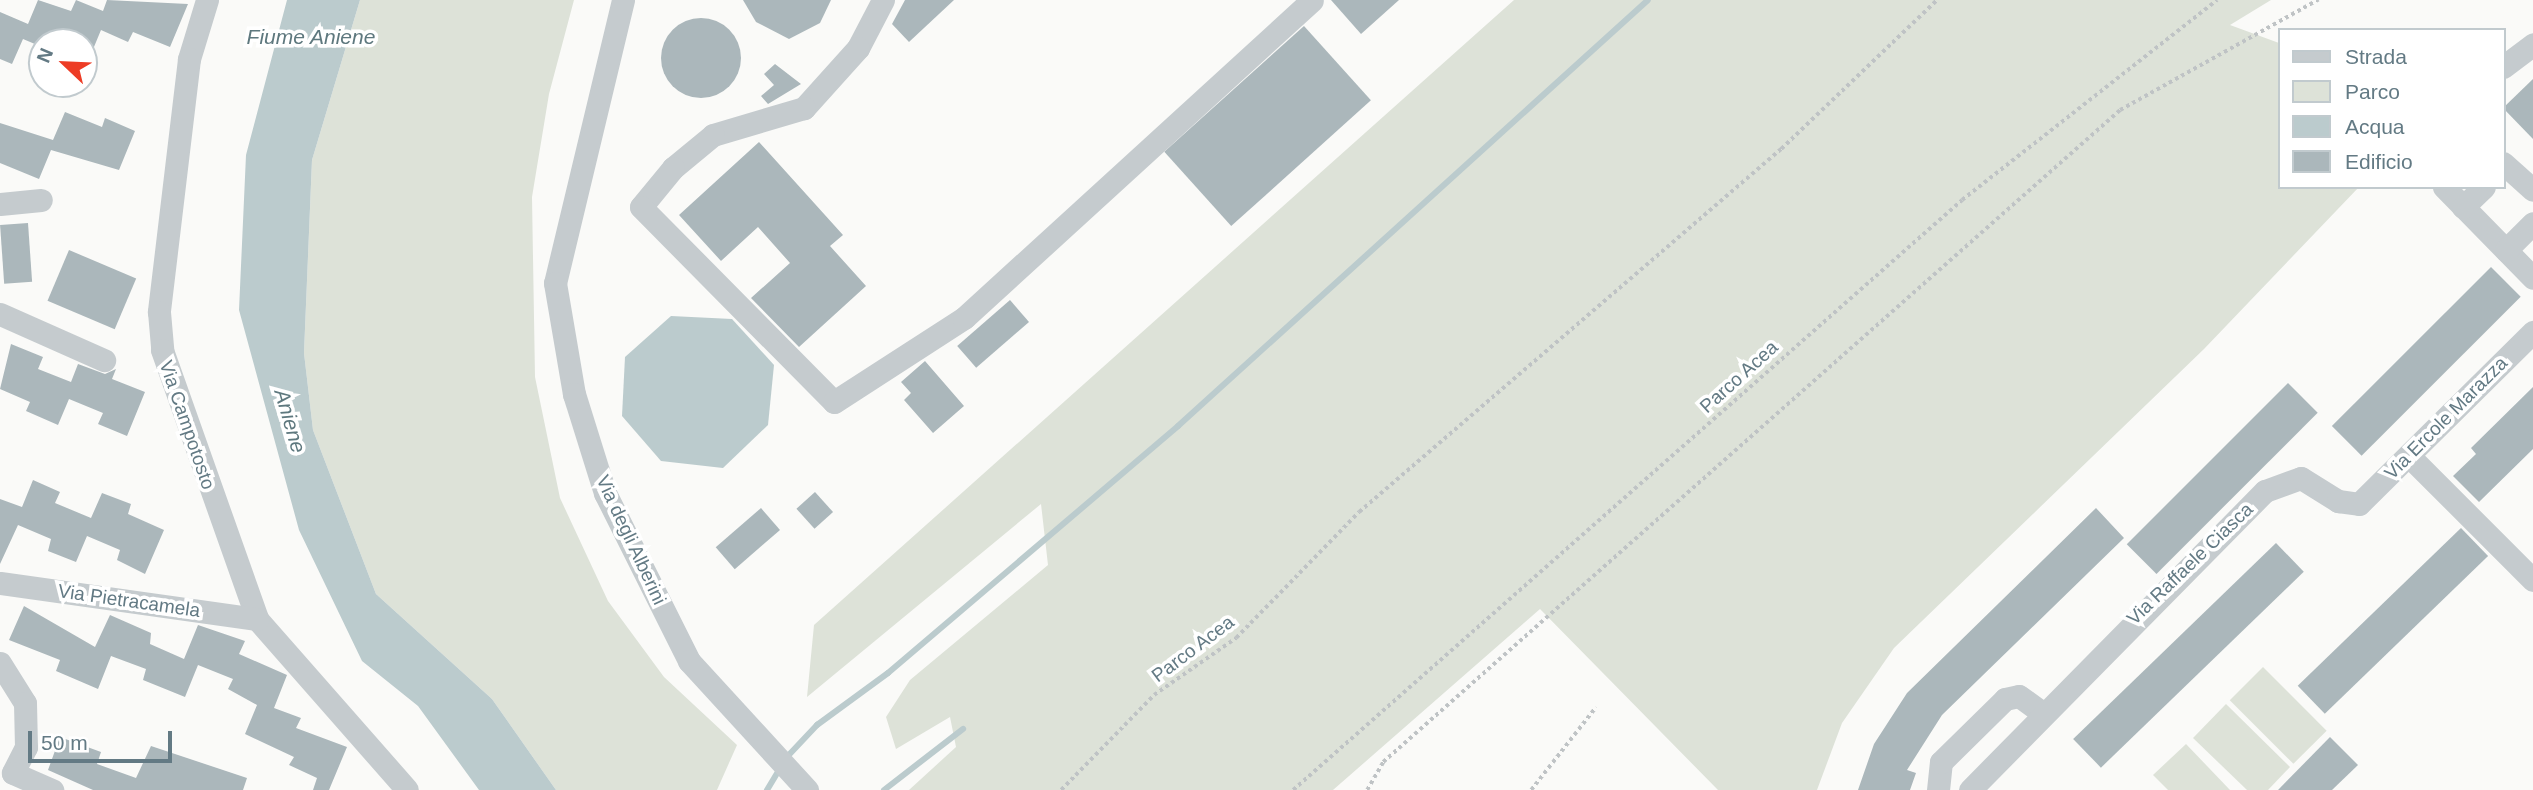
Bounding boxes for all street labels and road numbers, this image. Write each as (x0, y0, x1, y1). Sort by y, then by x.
street label: Parco Acea (1695, 336, 1783, 418)
street label: Via Ercole Marazza (2380, 352, 2512, 484)
street label: Via Campotosto (154, 358, 220, 492)
street label: Via degli Alberini (591, 471, 671, 609)
street label: Via Raffaele Ciasca (2122, 498, 2258, 630)
street label: Via Pietracamela (56, 580, 202, 622)
street label: Parco Acea (1147, 610, 1239, 688)

